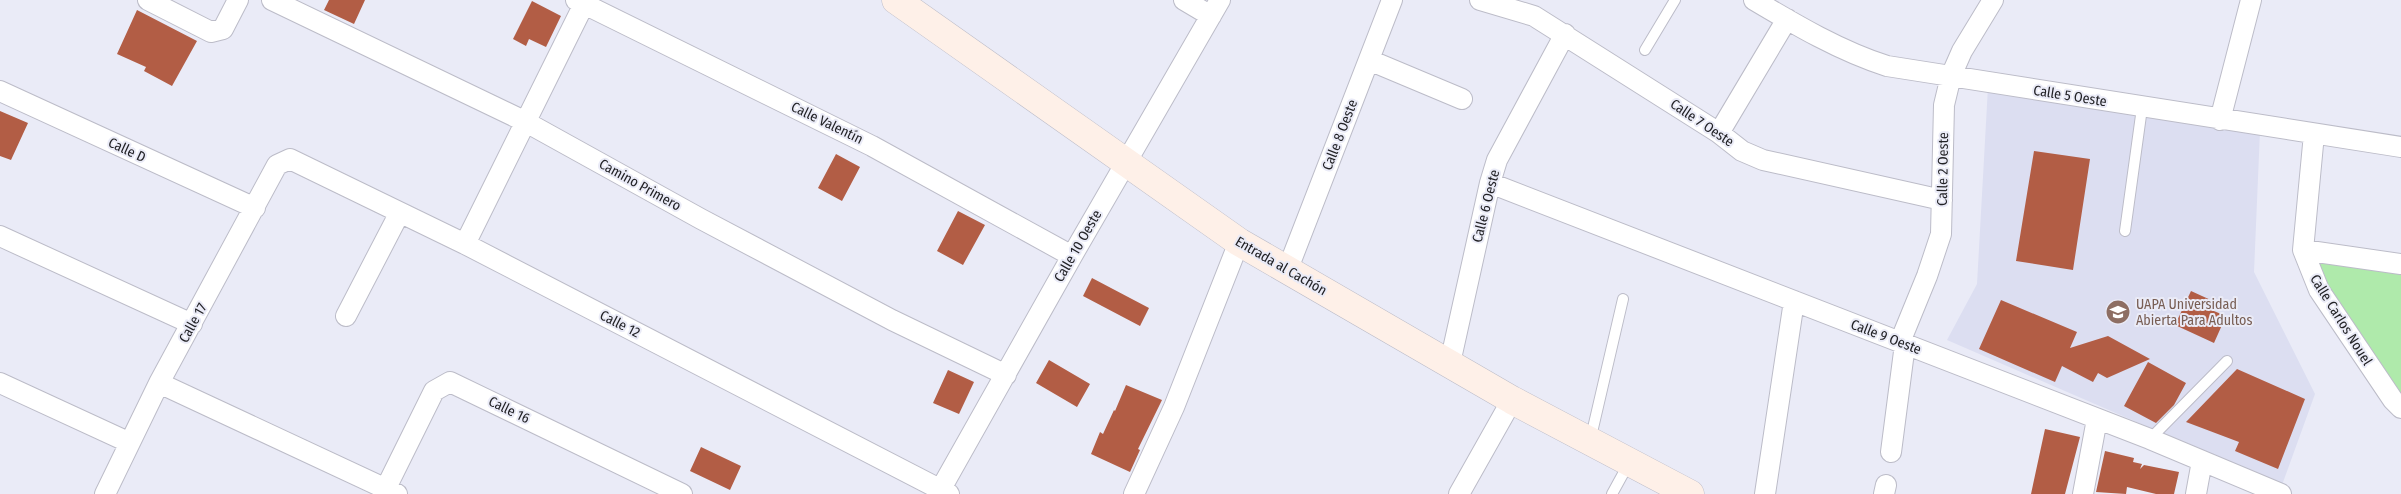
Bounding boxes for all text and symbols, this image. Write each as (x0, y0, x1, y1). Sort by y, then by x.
street label: Calle 5 Oeste (2032, 82, 2108, 110)
street label: Calle 7 Oeste (1667, 95, 1737, 151)
street label: Calle 8 Oeste (1319, 97, 1361, 173)
street label: Calle Valentín (788, 98, 866, 148)
street label: Calle 2 Oeste (1934, 132, 1952, 206)
street label: Calle D (106, 134, 148, 166)
street label: Camino Primero (596, 155, 684, 215)
street label: Calle 6 Oeste (1469, 168, 1503, 244)
street label: Calle 10 Oeste (1051, 207, 1105, 285)
street label: Entrada al Cachón (1232, 233, 1330, 299)
street label: Calle Carlos Nouel (2306, 271, 2376, 369)
place label: UAPA Universidad Abierta Para Adultos (2136, 296, 2252, 329)
school or university icon: UAPA Universidad Abierta Para Adultos (2105, 299, 2131, 325)
street label: Calle 17 (175, 300, 211, 346)
street label: Calle 12 (597, 307, 643, 341)
street label: Calle 9 Oeste (1848, 316, 1924, 358)
street label: Calle 16 (486, 393, 532, 427)

